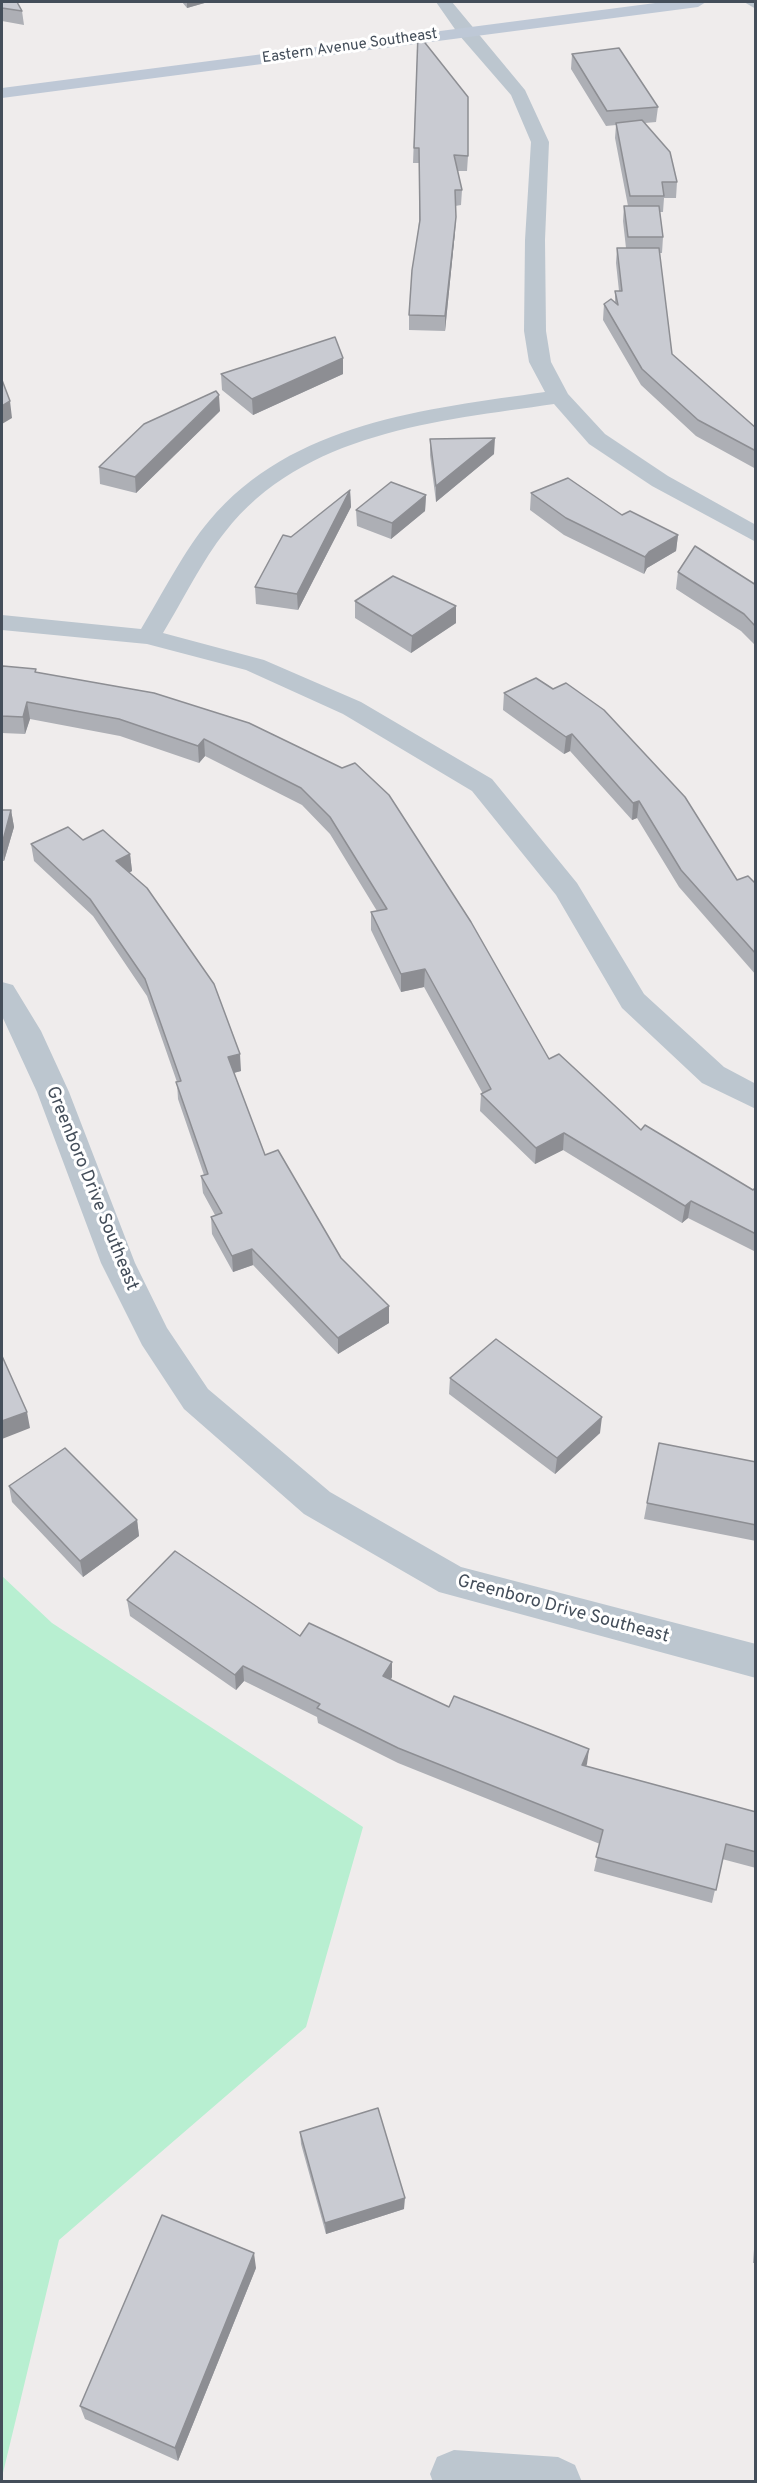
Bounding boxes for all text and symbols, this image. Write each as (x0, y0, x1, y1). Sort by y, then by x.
street label: Eastern Avenue Southeast (261, 26, 439, 68)
street label: Greenboro Drive Southeast (40, 1084, 142, 1294)
street label: Greenboro Drive Southeast (455, 1571, 671, 1649)

